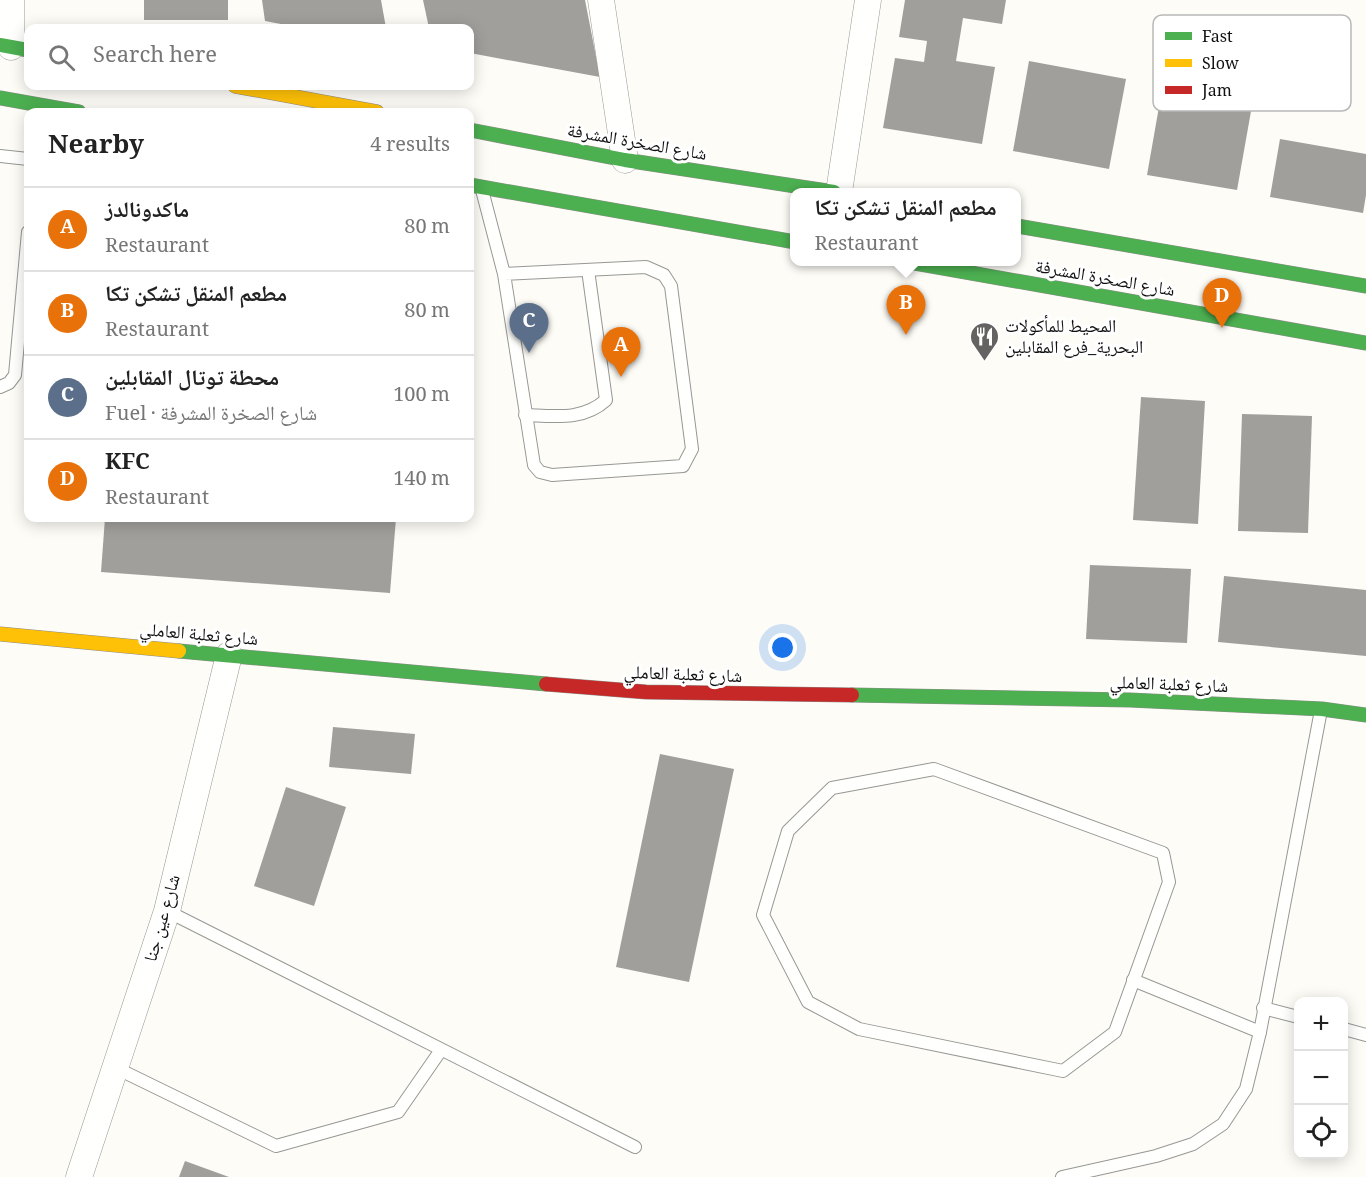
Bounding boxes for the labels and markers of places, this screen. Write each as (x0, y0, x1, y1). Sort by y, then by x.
pin: D (1202, 278, 1242, 328)
pin: B (886, 286, 926, 335)
pin: C (510, 304, 548, 353)
place label: المحيط للمأكولات البحرية_فرع المقابلين (1005, 313, 1143, 364)
restaurant icon: المحيط للمأكولات البحرية_فرع المقابلين (968, 320, 1000, 362)
pin: A (602, 328, 640, 377)

